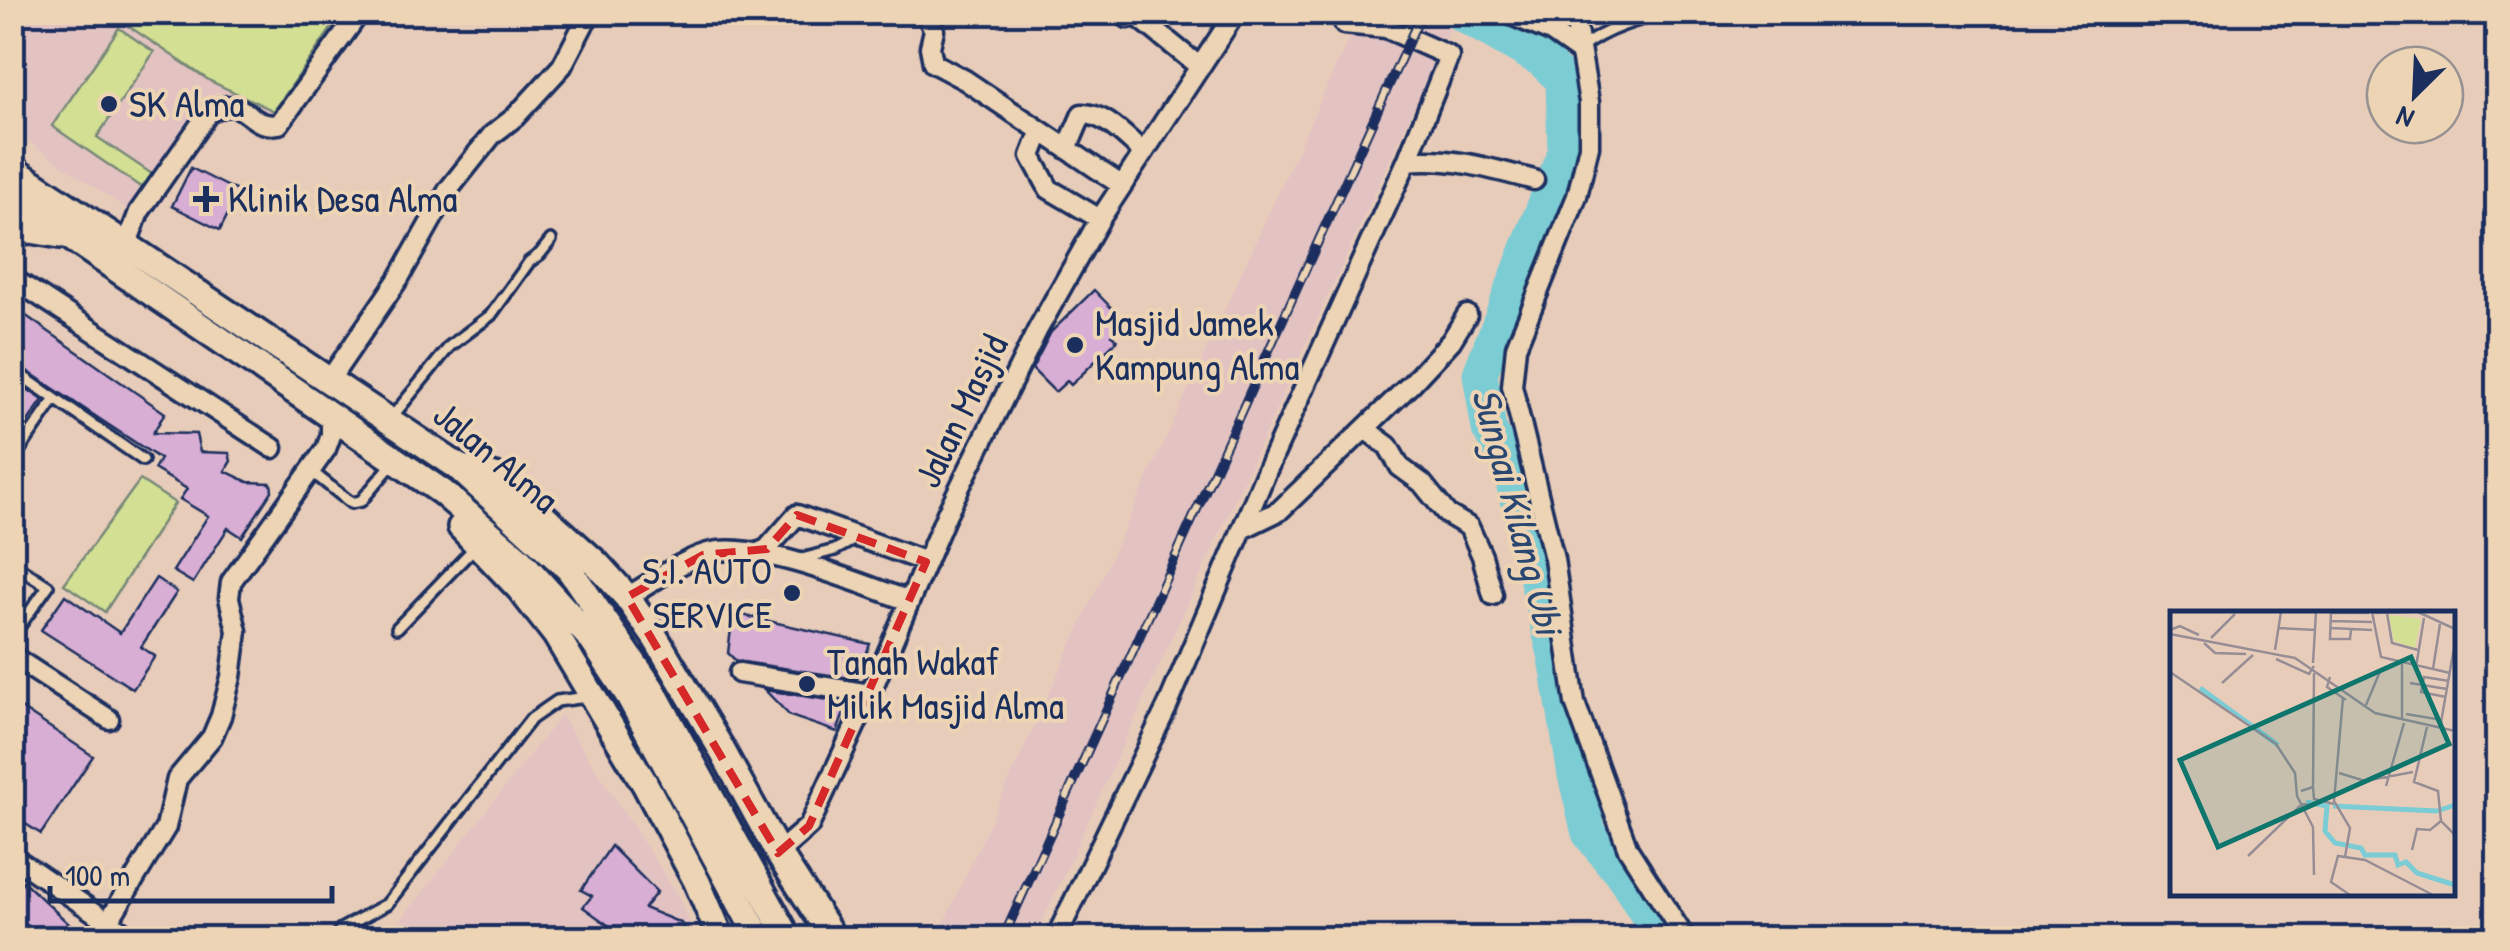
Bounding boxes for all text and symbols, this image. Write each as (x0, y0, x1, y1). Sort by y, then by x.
north arrow (2365, 45, 2465, 145)
place label: SK Alma (129, 77, 245, 129)
marker: SK Alma (98, 93, 120, 115)
text: N (2390, 97, 2419, 138)
place label: Klinik Desa Alma (228, 172, 458, 224)
marker: Klinik Desa Alma (193, 186, 219, 212)
place label: Masjid Jamek Kampung Alma (1095, 296, 1299, 392)
street label: Jalan Masjid (901, 325, 1020, 496)
marker: Masjid Jamek Kampung Alma (1064, 334, 1086, 356)
water label: Sungai Kilang Ubi (1459, 382, 1579, 644)
street label: Jalan Alma (423, 388, 571, 524)
place label: S.I. AUTO SERVICE (642, 544, 772, 640)
marker: S.I. AUTO SERVICE (781, 582, 803, 604)
inset map (2170, 611, 2455, 896)
place label: Tanah Wakaf Milik Masjid Alma (827, 635, 1064, 731)
marker: Tanah Wakaf Milik Masjid Alma (796, 673, 818, 695)
scale bar (50, 841, 332, 903)
text: 100 m (65, 855, 130, 895)

